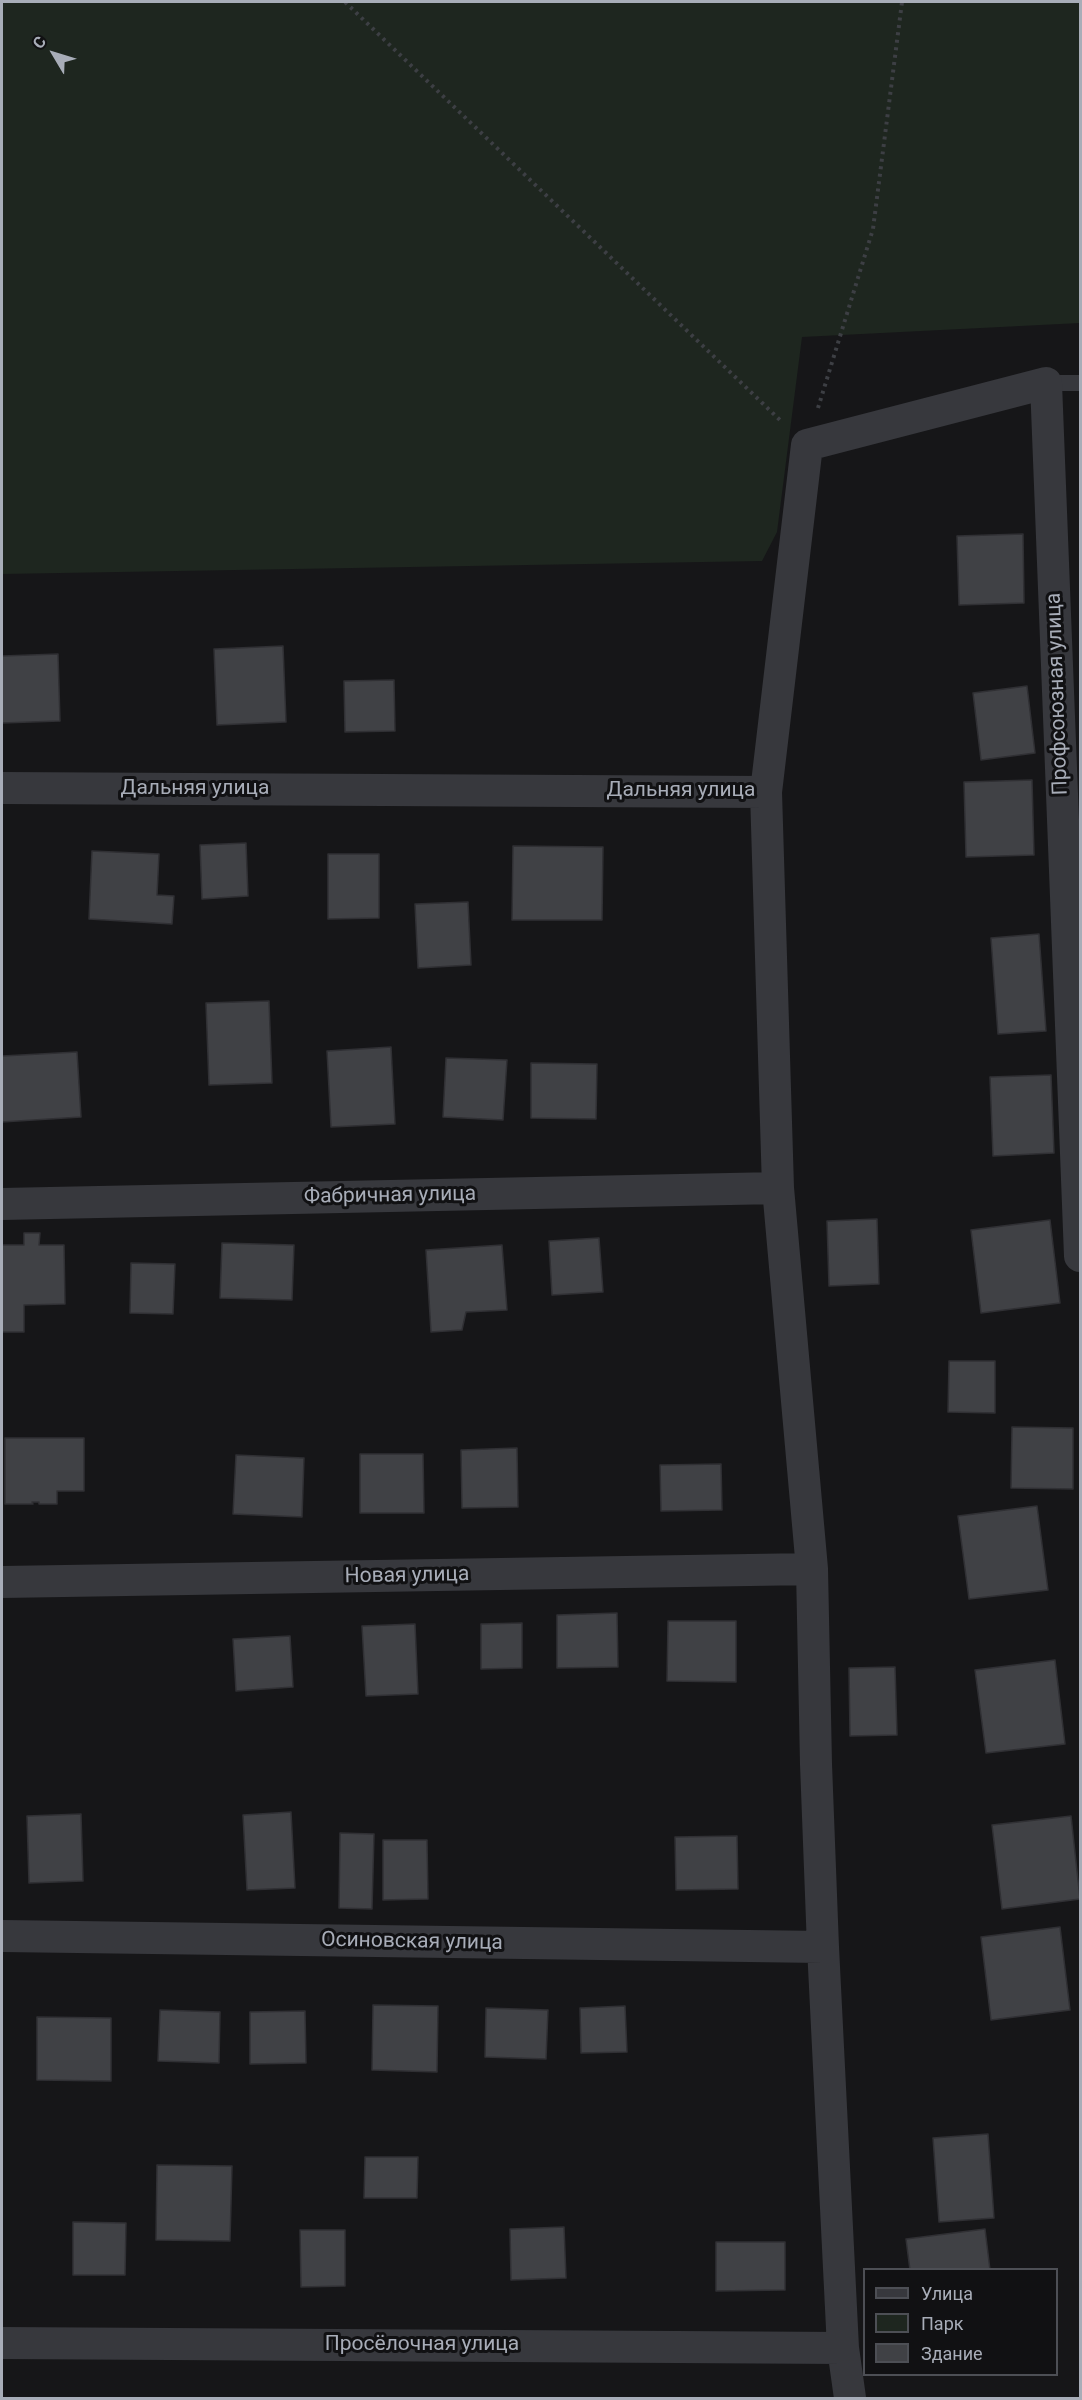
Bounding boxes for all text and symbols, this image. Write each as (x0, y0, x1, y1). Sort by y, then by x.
north arrow (24, 24, 84, 84)
text: С (29, 33, 50, 53)
street label: Профсоюзная улица (1042, 592, 1074, 796)
street label: Дальняя улица (121, 776, 269, 802)
street label: Дальняя улица (607, 778, 755, 804)
street label: Фабричная улица (304, 1182, 476, 1210)
street label: Новая улица (344, 1562, 470, 1590)
street label: Осиновская улица (321, 1928, 503, 1956)
legend (863, 2268, 1058, 2376)
text: Улица (921, 2283, 973, 2304)
text: Парк (921, 2313, 963, 2334)
street label: Просёлочная улица (325, 2332, 519, 2358)
text: Здание (921, 2343, 983, 2364)

